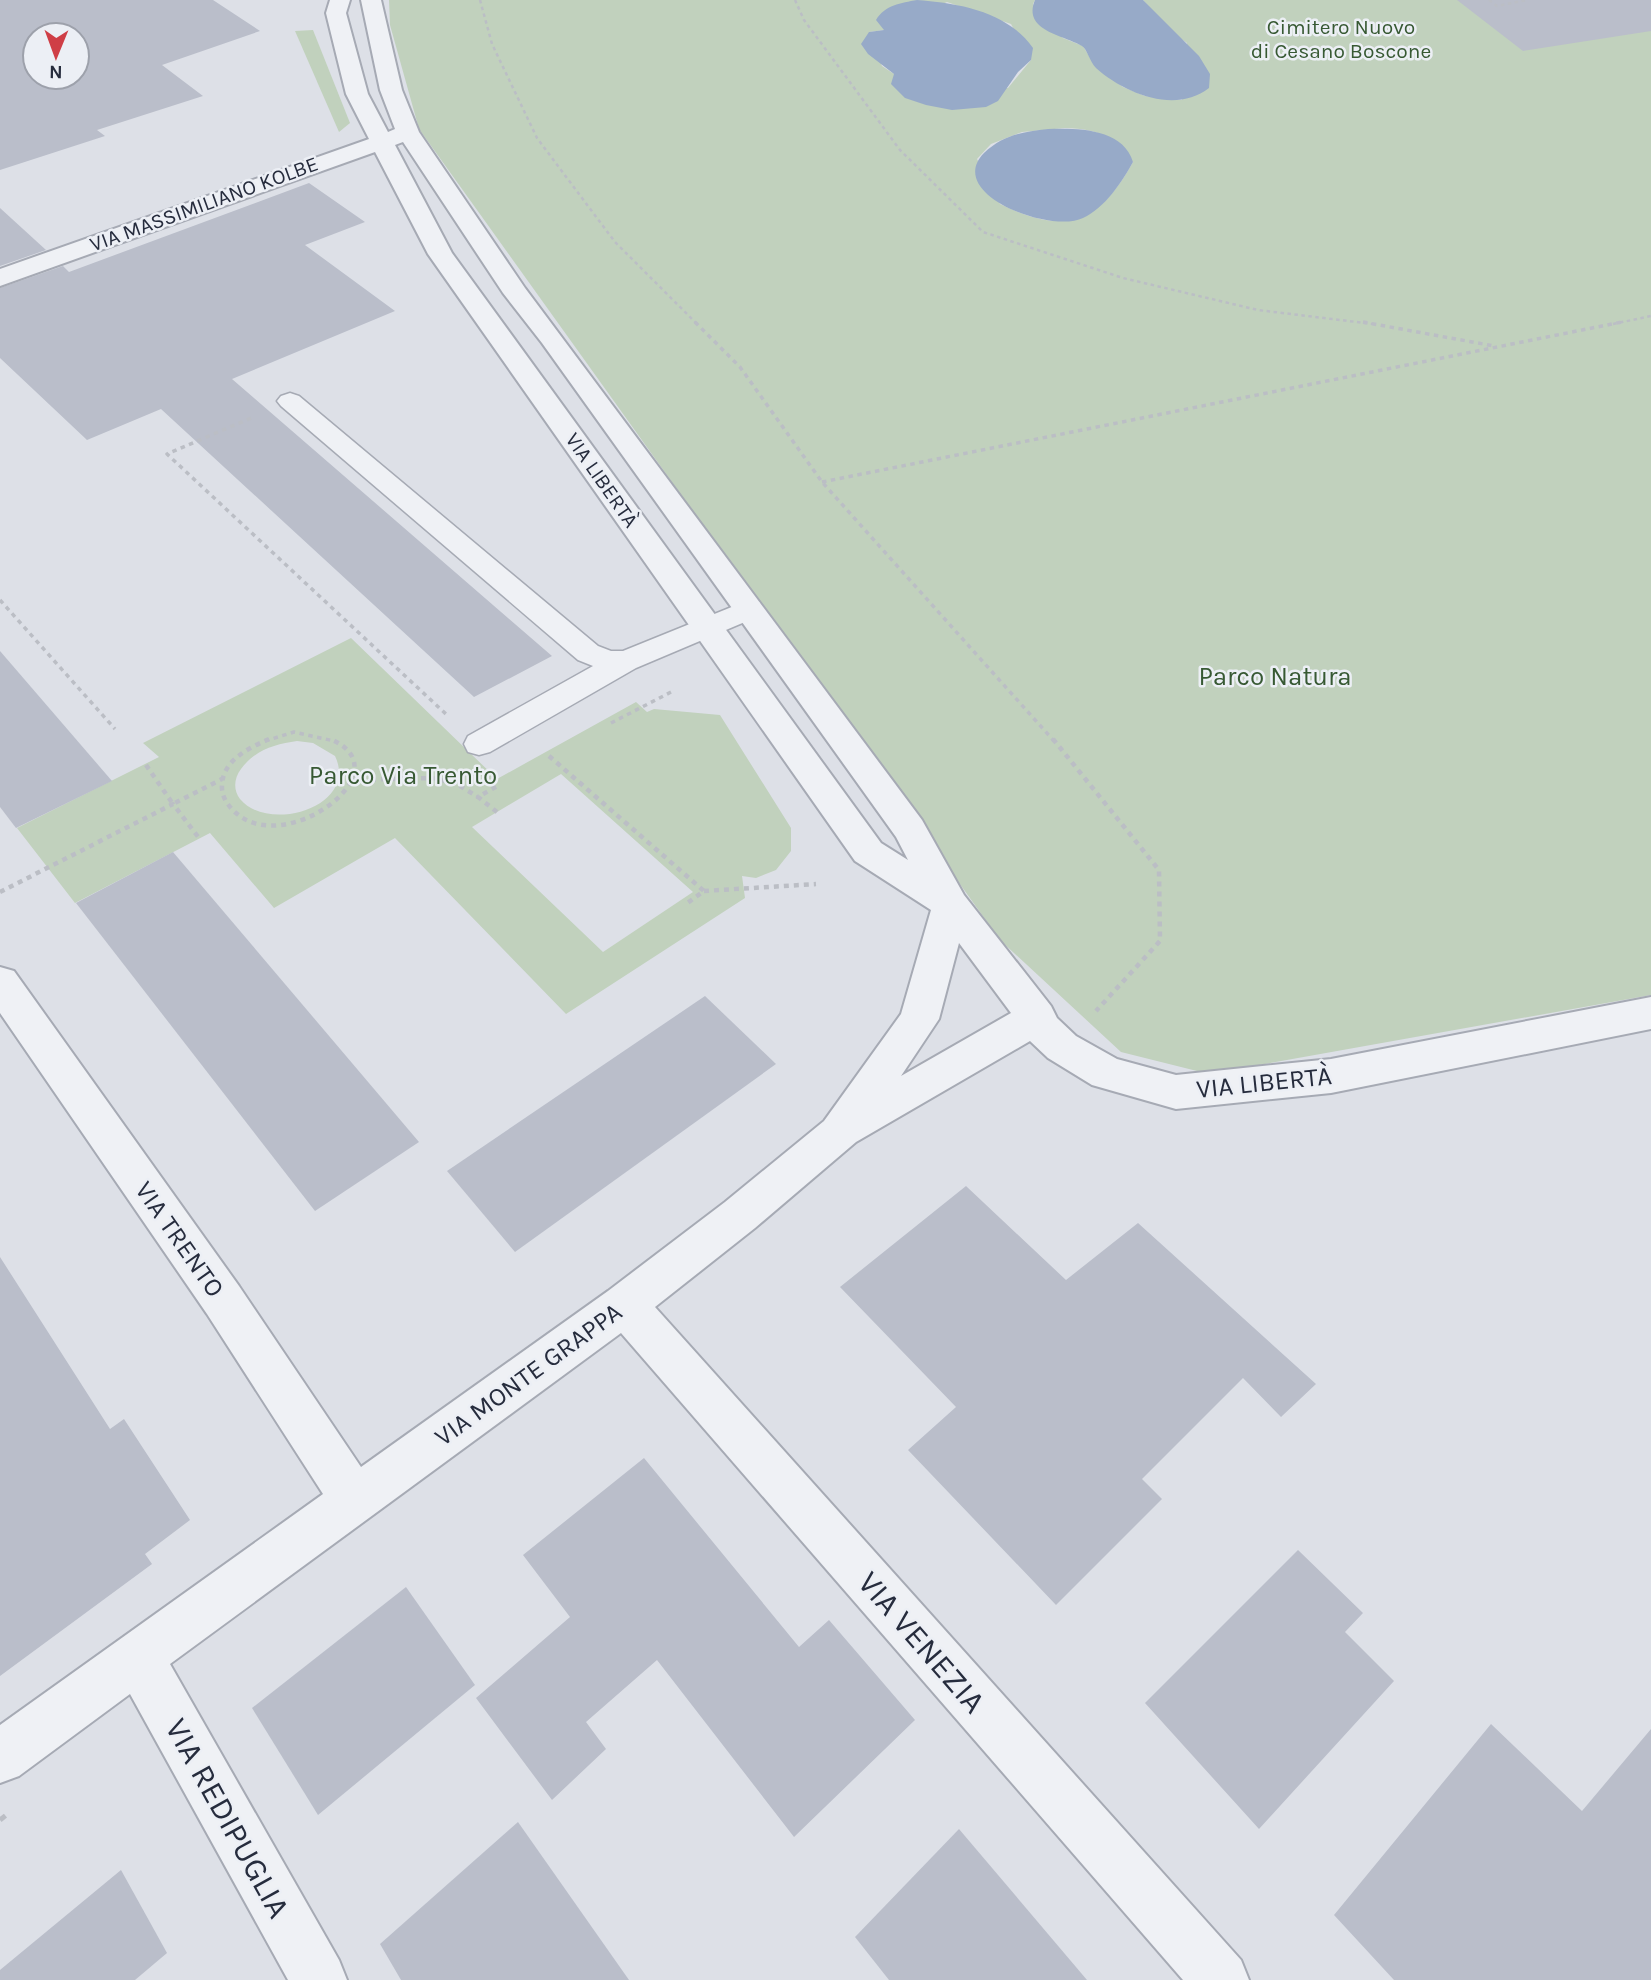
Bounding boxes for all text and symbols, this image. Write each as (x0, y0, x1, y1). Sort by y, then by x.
park label: Cimitero Nuovo di Cesano Boscone (1251, 15, 1431, 63)
north arrow (21, 21, 91, 91)
text: N (49, 61, 63, 83)
street label: VIA MASSIMILIANO KOLBE (87, 151, 321, 257)
street label: VIA LIBERTÀ (561, 428, 643, 532)
park label: Parco Natura (1198, 661, 1352, 692)
park label: Parco Via Trento (309, 760, 497, 791)
street label: VIA LIBERTÀ (1195, 1059, 1333, 1105)
street label: VIA TRENTO (128, 1175, 231, 1303)
street label: VIA MONTE GRAPPA (429, 1296, 628, 1453)
street label: VIA VENEZIA (850, 1564, 993, 1721)
street label: VIA REDIPUGLIA (158, 1712, 298, 1924)

